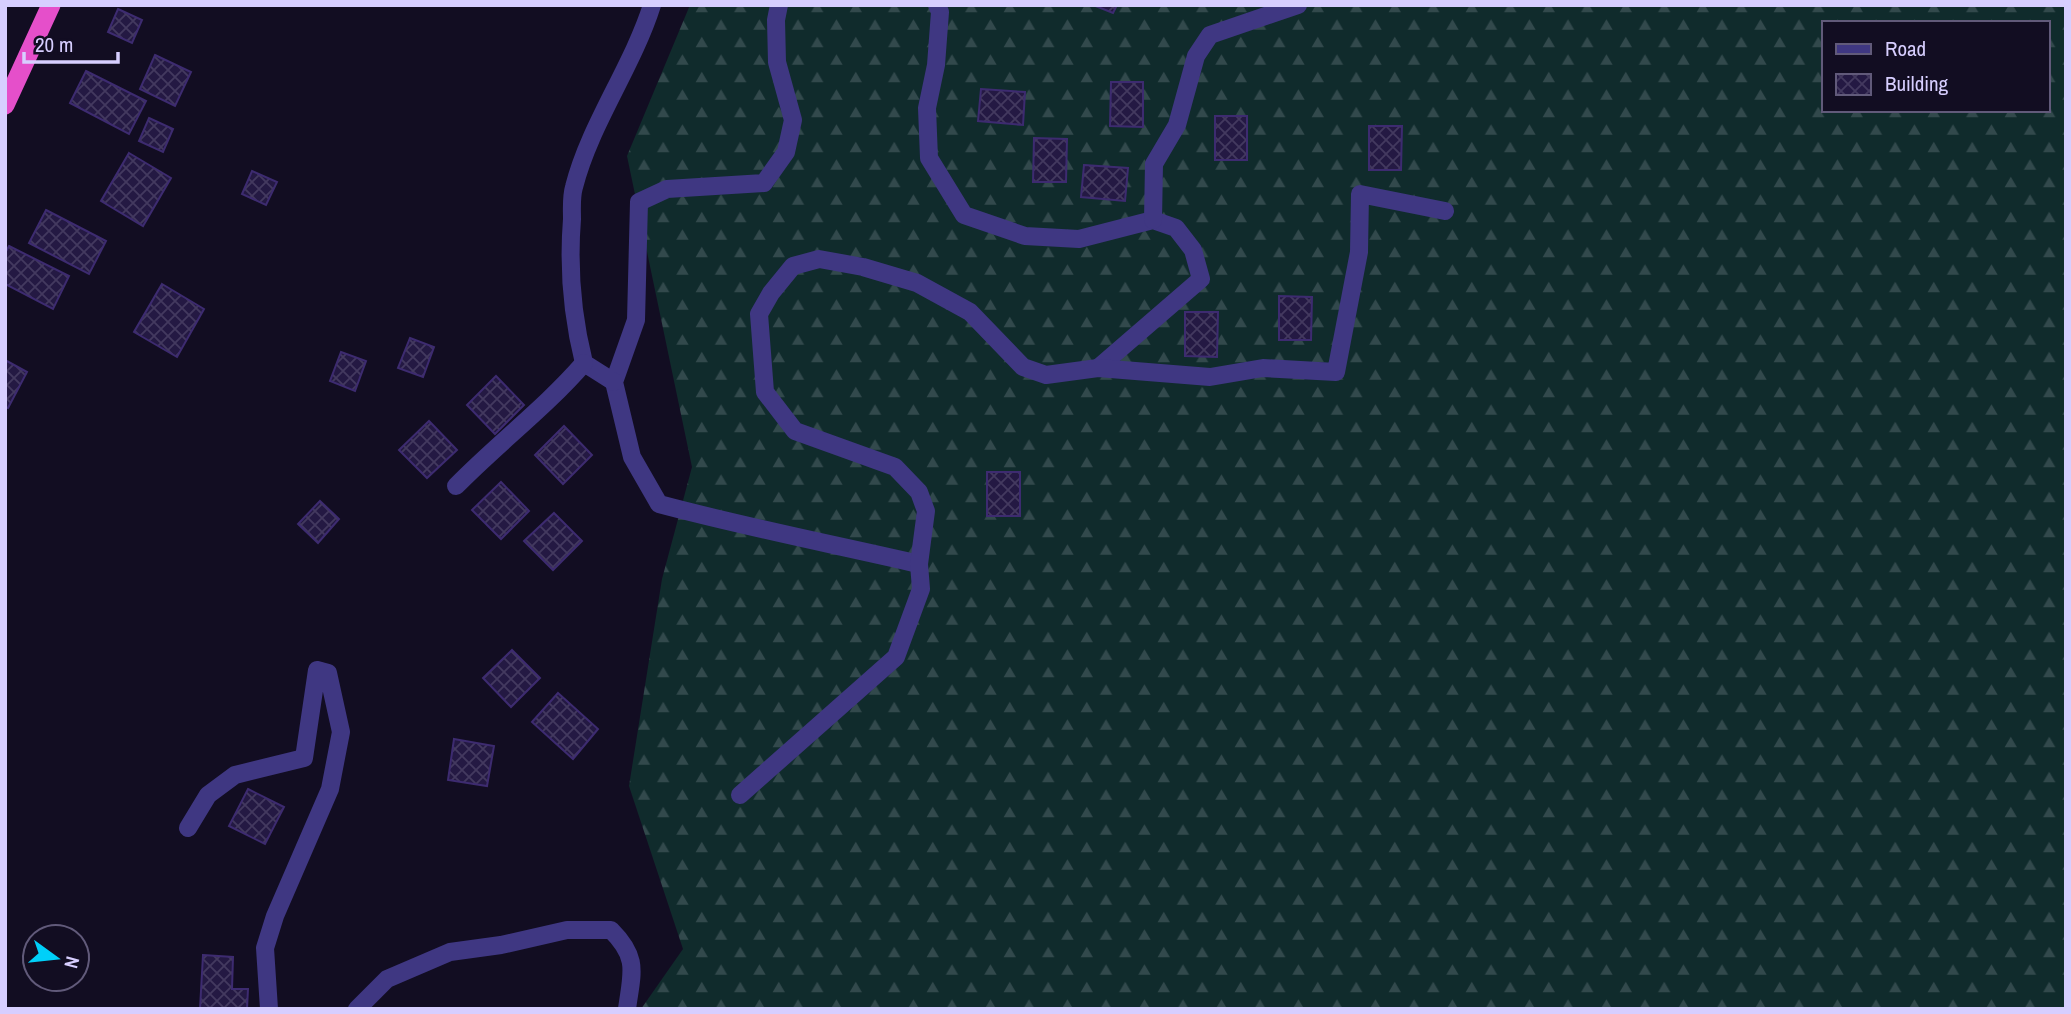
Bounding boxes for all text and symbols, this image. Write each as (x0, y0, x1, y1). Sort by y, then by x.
scale bar (24, 21, 119, 65)
legend (1822, 21, 2050, 112)
text: 20 m (35, 30, 73, 59)
text: Road (1885, 34, 1926, 63)
text: Building (1885, 69, 1949, 98)
north arrow (21, 923, 91, 993)
text: N (58, 954, 86, 971)

